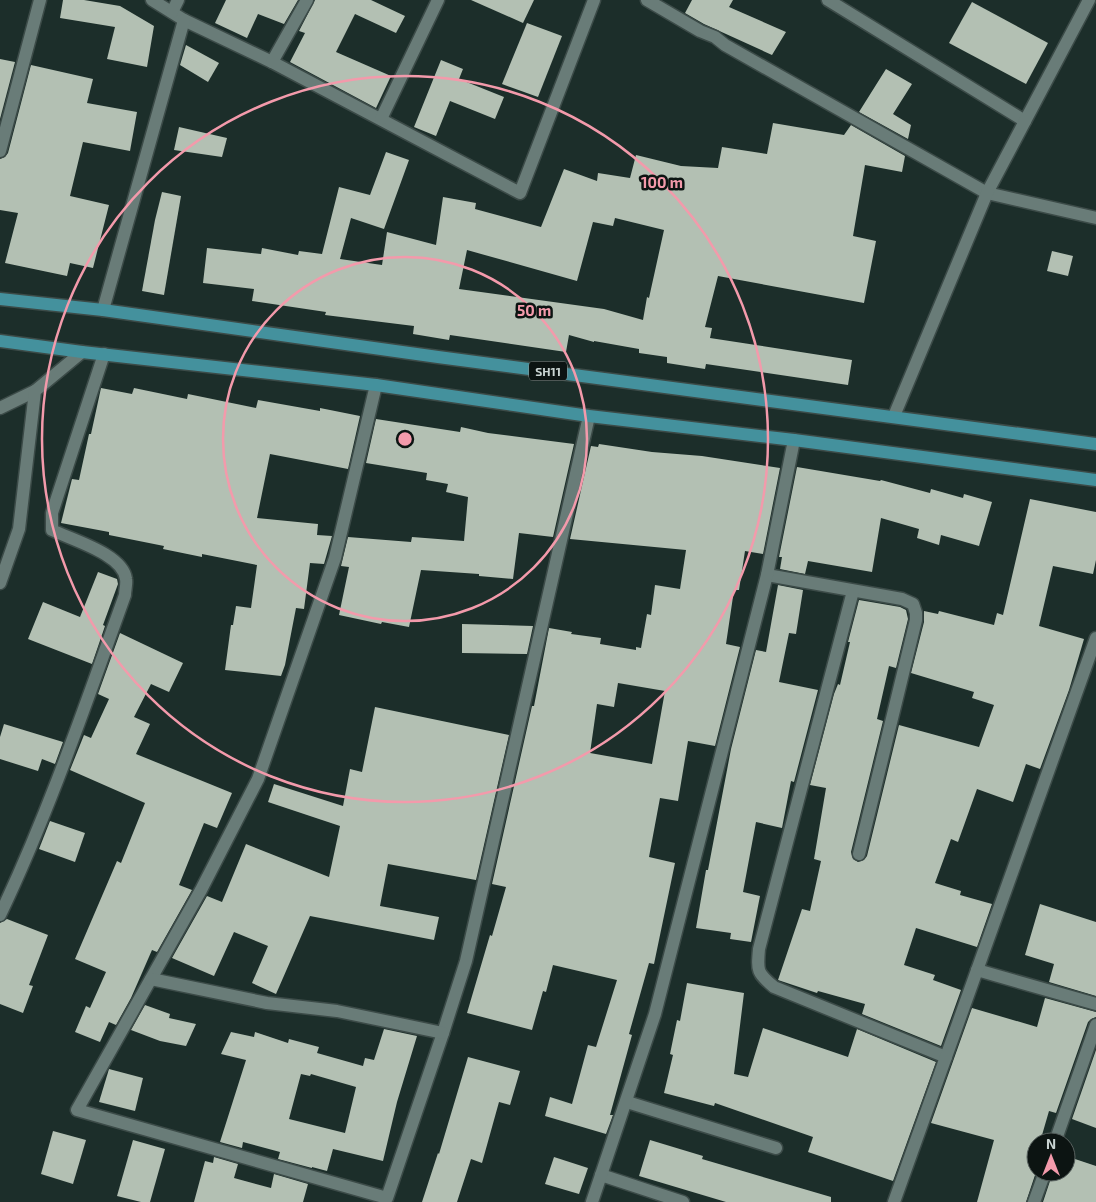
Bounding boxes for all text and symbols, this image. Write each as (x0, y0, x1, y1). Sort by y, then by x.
text: 100 m (641, 173, 683, 191)
text: 50 m (517, 301, 551, 319)
road number: SH11 (529, 362, 567, 381)
centre of rings (396, 430, 414, 448)
north arrow (1026, 1132, 1076, 1182)
text: N (1046, 1135, 1056, 1152)

